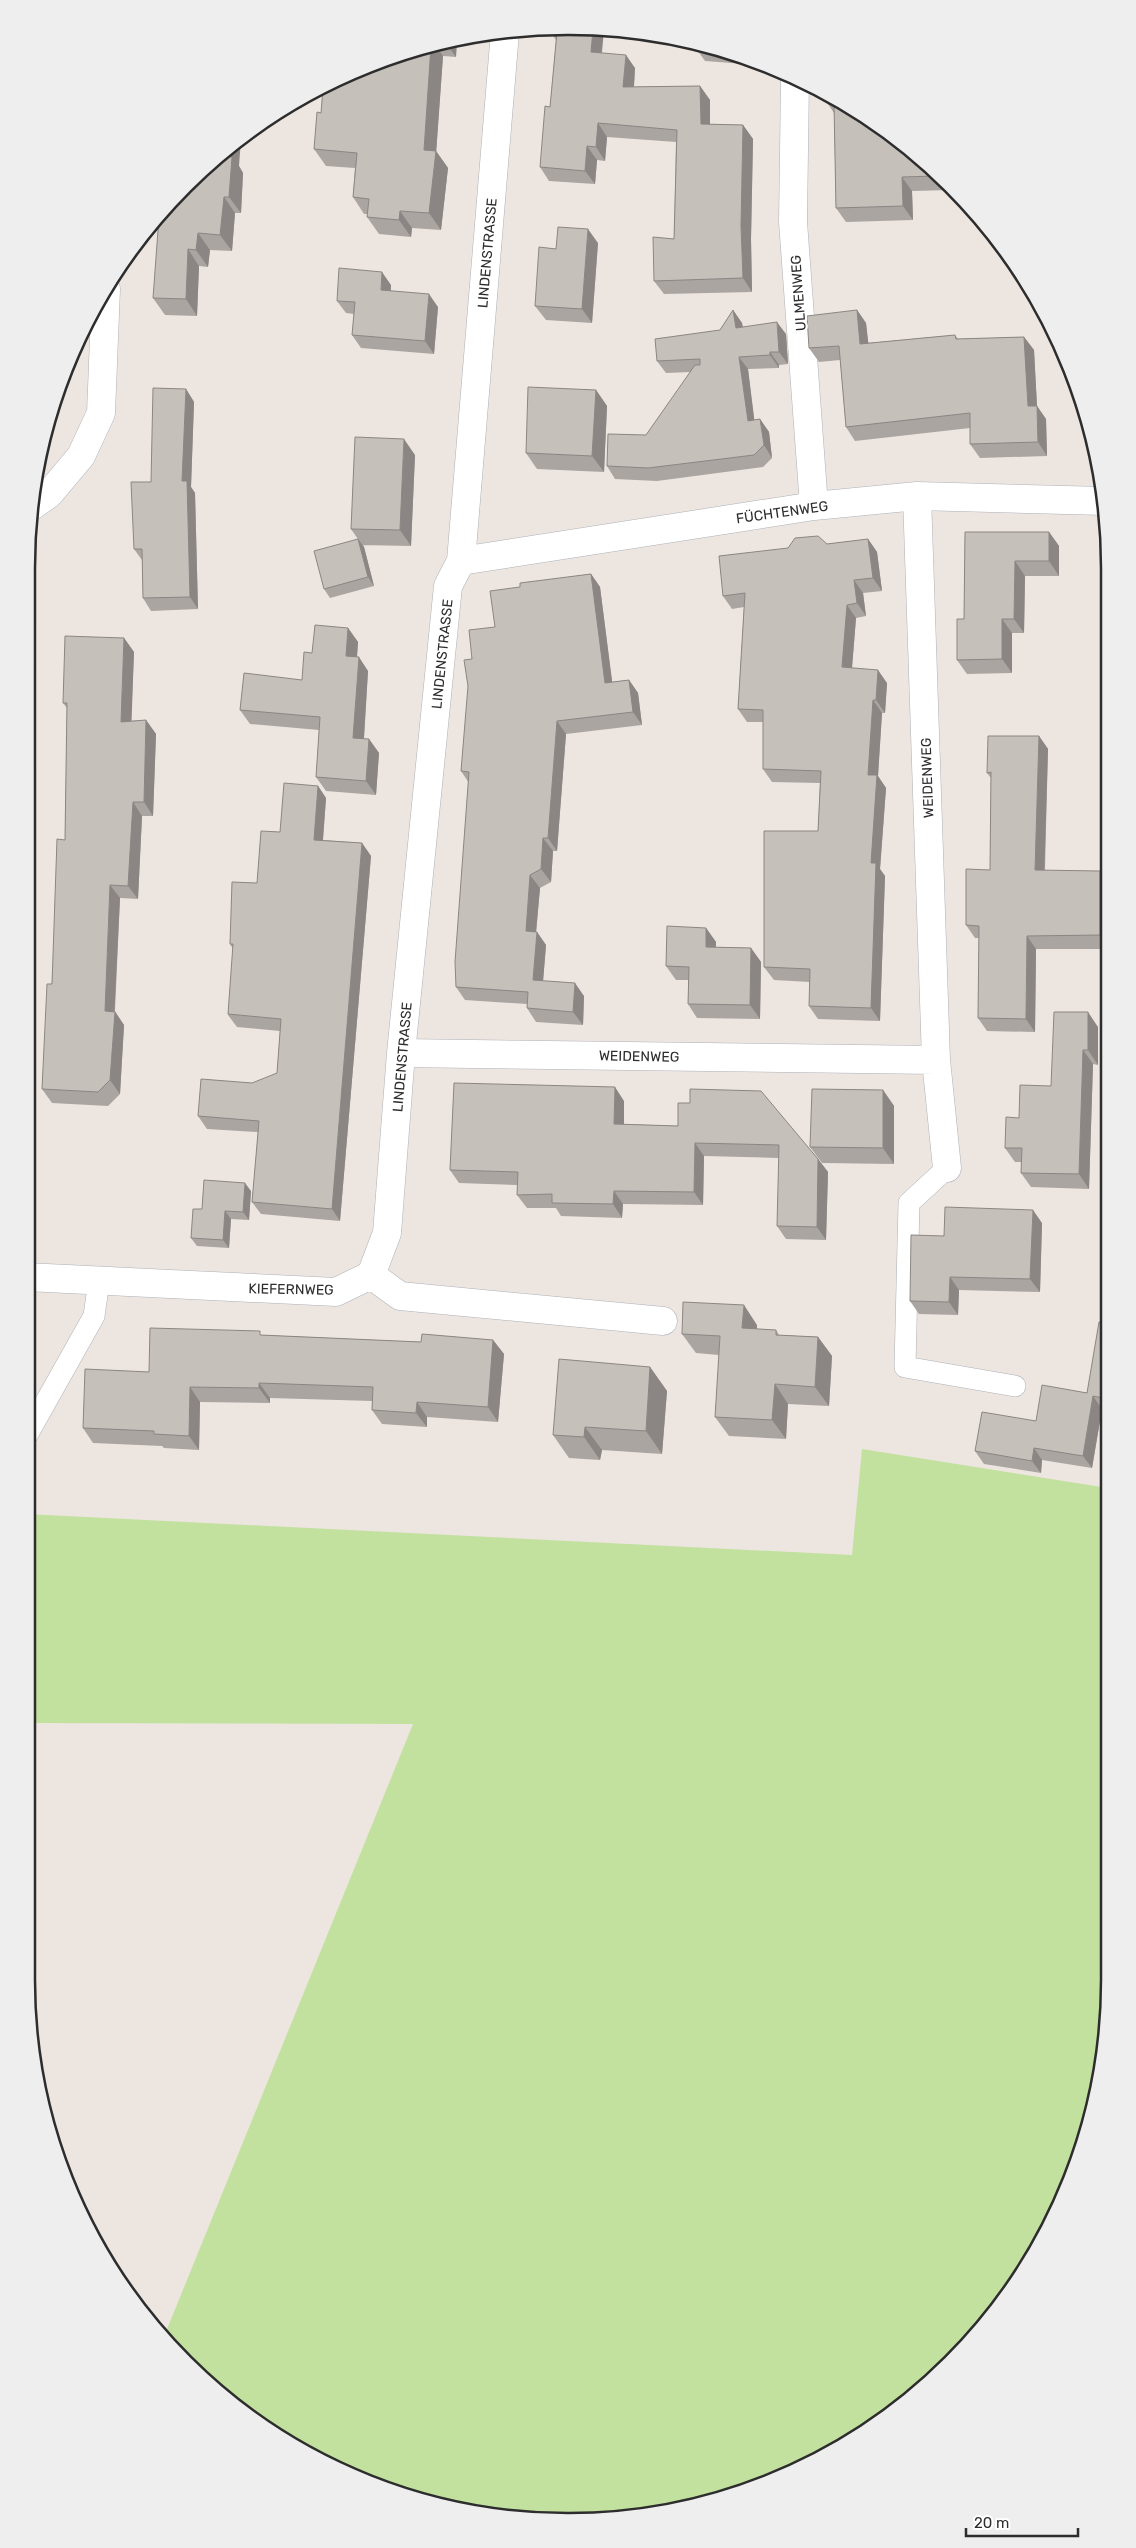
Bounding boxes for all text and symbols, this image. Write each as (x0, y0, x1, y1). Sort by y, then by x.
street label: LINDENSTRASSE (474, 197, 501, 309)
street label: ULMENWEG (787, 254, 810, 332)
street label: FÜCHTENWEG (735, 498, 829, 527)
street label: LINDENSTRASSE (428, 598, 457, 710)
street label: WEIDENWEG (918, 737, 937, 819)
street label: LINDENSTRASSE (389, 1001, 416, 1113)
street label: WEIDENWEG (599, 1047, 679, 1066)
street label: KIEFERNWEG (248, 1280, 334, 1299)
scale bar (966, 2506, 1078, 2538)
text: 20 m (974, 2514, 1009, 2532)

